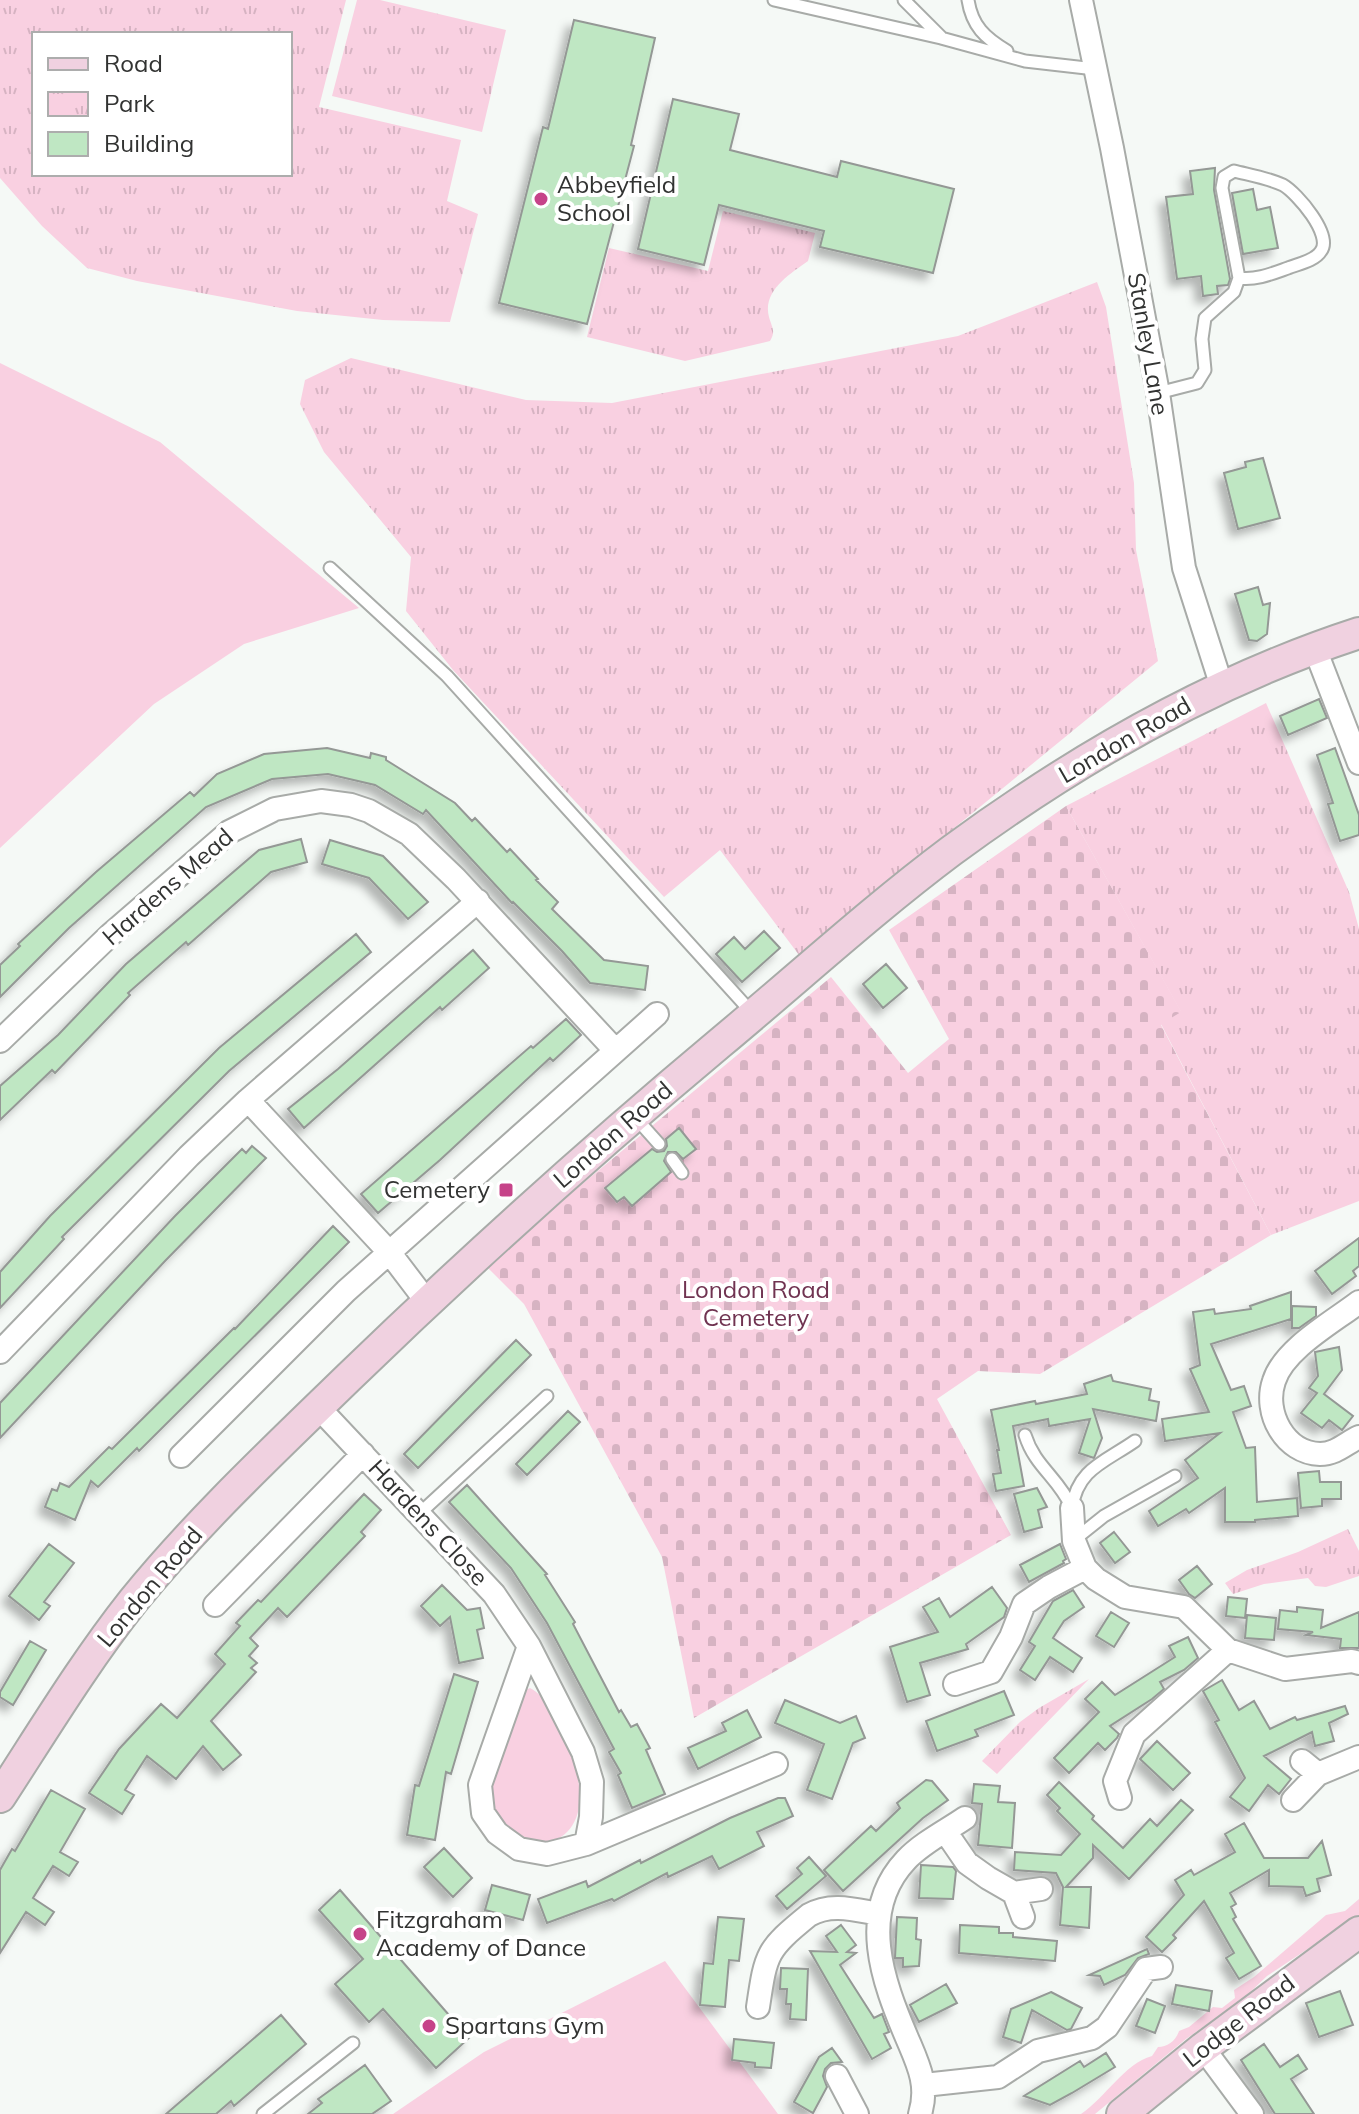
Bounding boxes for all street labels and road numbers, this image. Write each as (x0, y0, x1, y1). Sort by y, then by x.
street label: Stanley Lane (1122, 270, 1176, 417)
street label: London Road (1053, 689, 1196, 789)
street label: Hardens Mead (96, 821, 239, 951)
street label: London Road (547, 1074, 678, 1194)
street label: Hardens Close (363, 1453, 495, 1592)
street label: London Road (90, 1520, 208, 1653)
street label: Lodge Road (1176, 1967, 1300, 2073)

